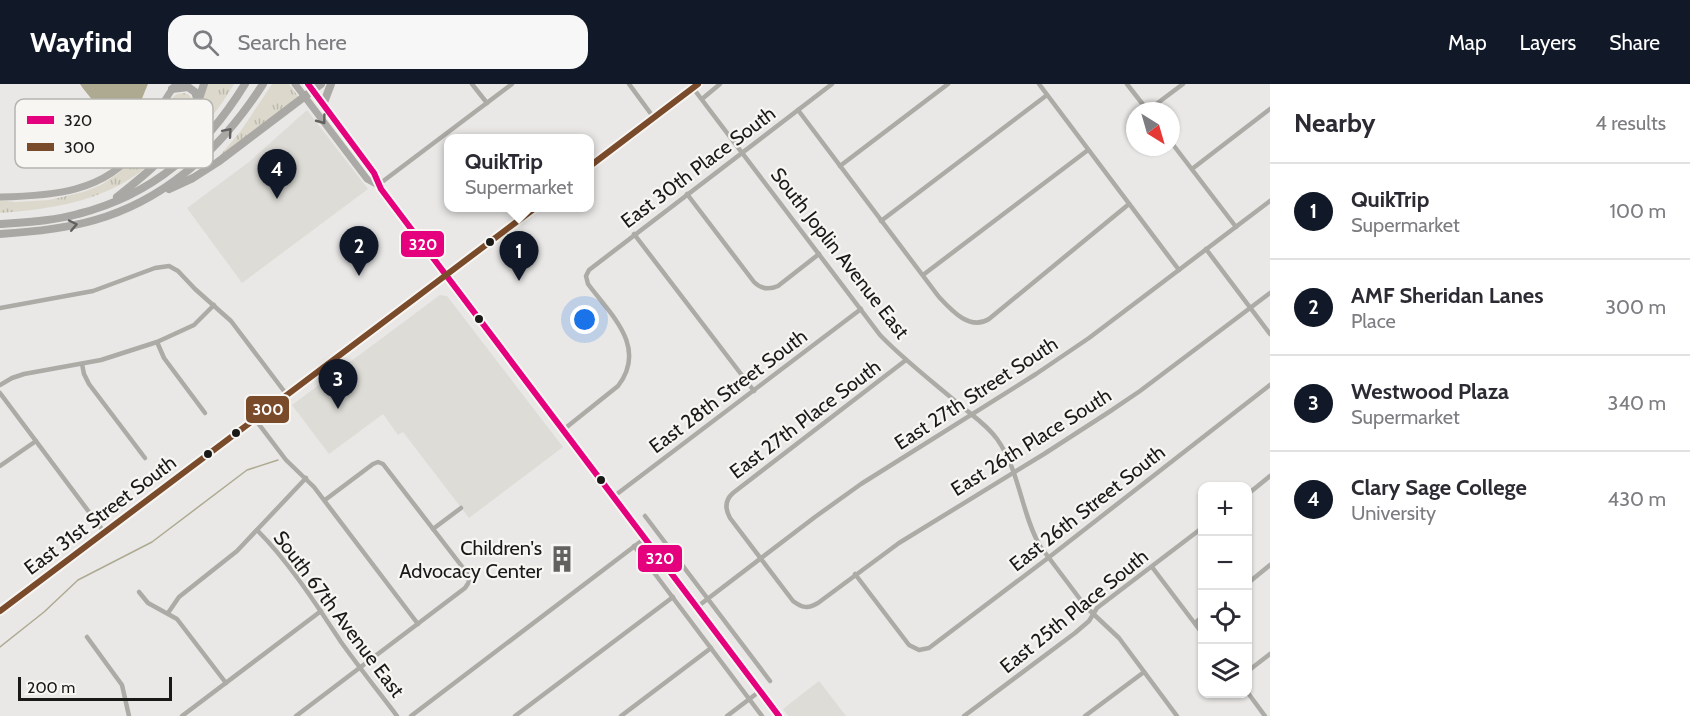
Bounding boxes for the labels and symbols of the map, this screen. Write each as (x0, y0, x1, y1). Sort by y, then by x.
legend (15, 99, 213, 168)
street label: East 30th Place South (616, 101, 780, 233)
north arrow (1126, 102, 1180, 156)
text: 320 (64, 111, 92, 130)
one-way arrow (315, 113, 326, 124)
one-way arrow (221, 128, 232, 139)
text: 300 (64, 138, 95, 157)
pin: 4 (258, 150, 296, 199)
street label: South Joplin Avenue East (766, 163, 914, 344)
one-way arrow (68, 219, 78, 232)
pin: 2 (340, 226, 378, 276)
line badge: 320 (400, 230, 445, 258)
pin: 1 (500, 232, 538, 281)
text: 320 (409, 235, 437, 254)
unlabelled marker (484, 236, 496, 248)
your location (570, 305, 599, 334)
unlabelled marker (473, 313, 485, 325)
street label: East 28th Street South (644, 324, 812, 458)
street label: East 27th Street South (890, 331, 1062, 455)
street label: East 27th Place South (725, 354, 885, 484)
pin: 3 (318, 360, 358, 409)
street label: East 26th Place South (947, 383, 1115, 501)
line badge: 300 (245, 395, 290, 424)
text: 300 (252, 400, 284, 419)
unlabelled marker (230, 427, 242, 439)
street label: East 26th Street South (1004, 440, 1170, 576)
unlabelled marker (202, 448, 214, 460)
street label: East 31st Street South (19, 450, 181, 580)
unlabelled marker (595, 474, 607, 486)
street label: South 67th Avenue East (269, 526, 410, 702)
place label: Children's Advocacy Center (399, 536, 543, 583)
building icon: Children's Advocacy Center (547, 544, 577, 574)
line badge: 320 (637, 544, 683, 573)
street label: East 25th Place South (995, 544, 1153, 678)
text: 320 (646, 549, 674, 568)
scale bar (18, 674, 172, 702)

